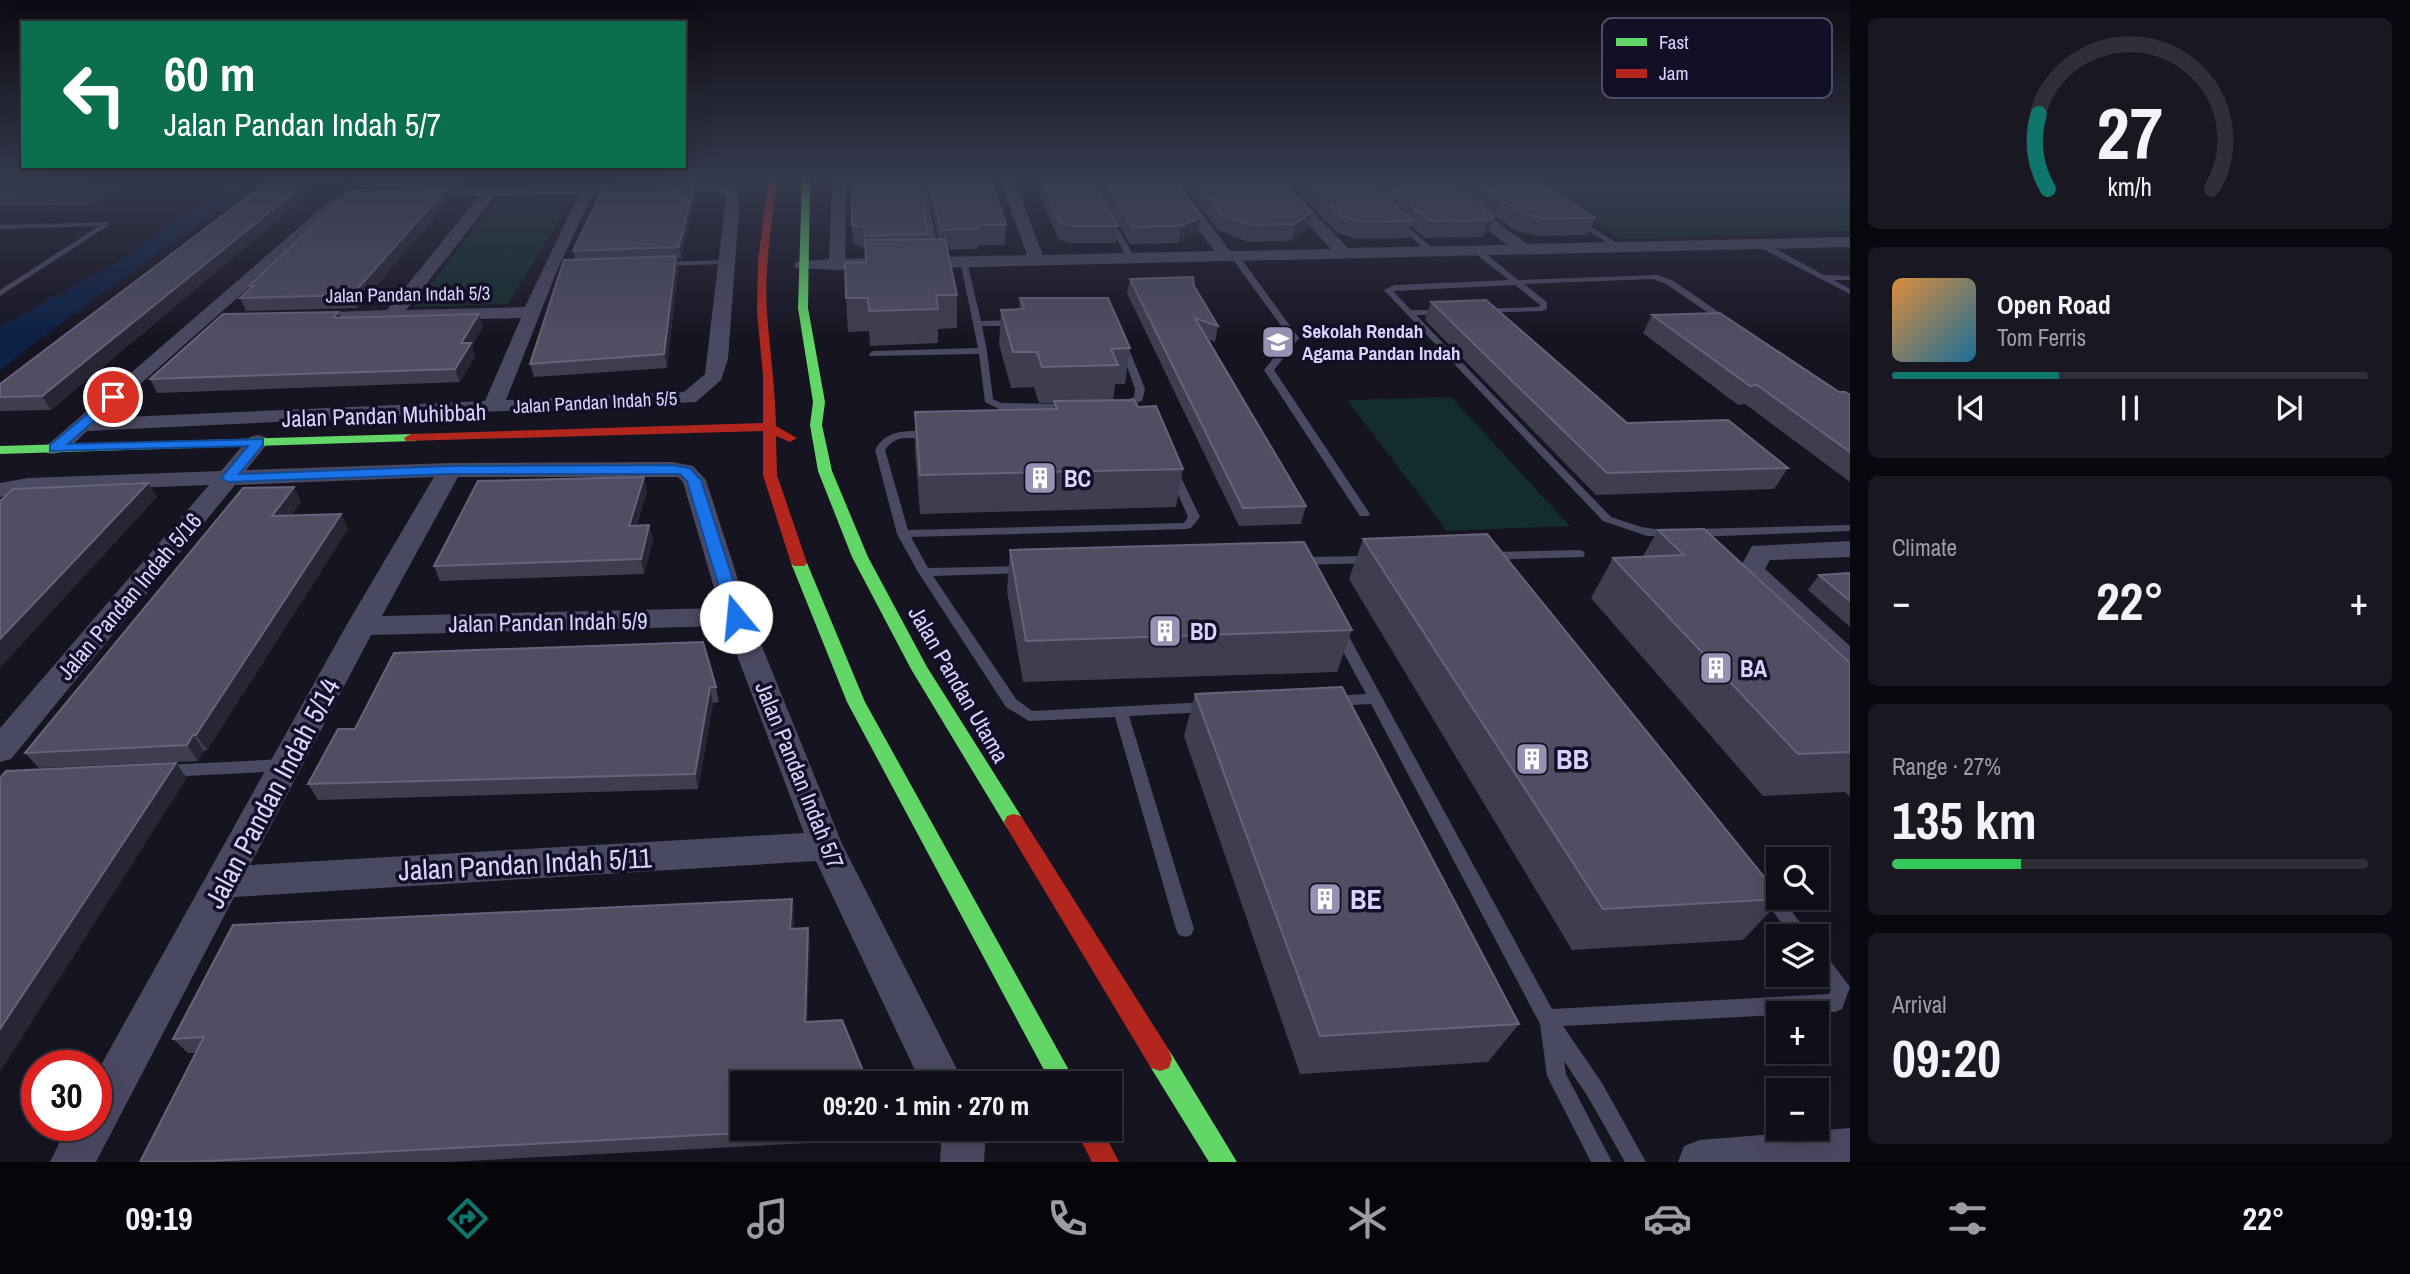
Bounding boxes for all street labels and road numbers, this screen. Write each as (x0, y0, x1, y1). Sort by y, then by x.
street label: Jalan Pandan Indah 5/3 (325, 280, 491, 308)
street label: Jalan Pandan Indah 5/5 (512, 385, 678, 419)
street label: Jalan Pandan Muhibbah (281, 396, 487, 434)
street label: Jalan Pandan Indah 5/16 (50, 506, 208, 686)
street label: Jalan Pandan Utama (902, 600, 1017, 768)
street label: Jalan Pandan Indah 5/9 (448, 605, 648, 639)
street label: Jalan Pandan Indah 5/14 (195, 671, 349, 915)
street label: Jalan Pandan Indah 5/7 (748, 677, 852, 873)
street label: Jalan Pandan Indah 5/11 (397, 838, 653, 890)

